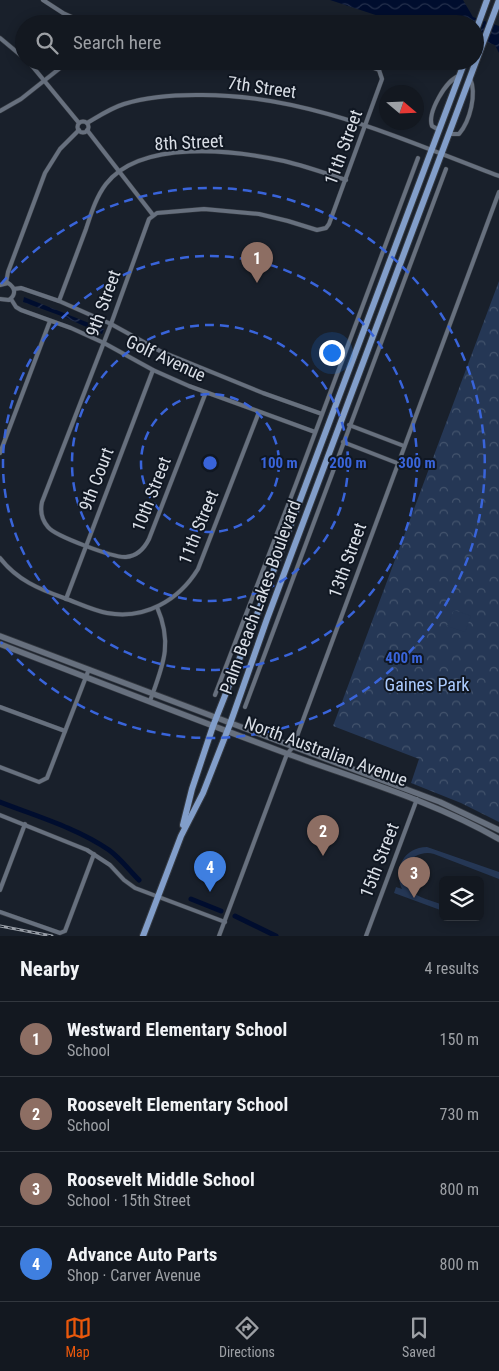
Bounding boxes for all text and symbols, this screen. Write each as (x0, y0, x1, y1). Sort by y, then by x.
search box (15, 15, 484, 70)
icon: search (33, 29, 61, 57)
text: Search here (73, 31, 161, 54)
street label: 7th Street (226, 72, 298, 102)
north arrow (379, 85, 424, 130)
street label: 11th Street (320, 107, 366, 187)
street label: 8th Street (154, 130, 224, 154)
pin: 1 (241, 242, 273, 283)
street label: 9th Street (81, 267, 125, 339)
street label: Golf Avenue (123, 330, 209, 386)
your location (319, 340, 345, 366)
street label: 9th Court (74, 444, 118, 514)
street label: 10th Street (127, 454, 175, 534)
centre of rings (201, 454, 219, 472)
text: 100 m (260, 454, 298, 472)
text: 200 m (329, 454, 367, 472)
text: 300 m (398, 454, 436, 472)
street label: 11th Street (174, 487, 222, 567)
street label: Palm Beach Lakes Boulevard (215, 497, 305, 697)
street label: 13th Street (324, 520, 370, 600)
text: 400 m (385, 649, 423, 667)
park label: Gaines Park (385, 674, 469, 695)
street label: North Australian Avenue (242, 712, 410, 790)
pin: 2 (307, 815, 339, 856)
street label: 15th Street (355, 820, 403, 900)
pin: 4 (194, 851, 226, 892)
pin: 3 (398, 857, 430, 898)
map controls (439, 876, 484, 921)
button: layers (439, 876, 484, 921)
text: Nearby (20, 957, 79, 981)
text: 4 results (424, 959, 479, 978)
text: Westward Elementary School (67, 1018, 287, 1041)
text: 1 (32, 1030, 40, 1049)
text: 150 m (440, 1030, 479, 1049)
text: School (67, 1041, 110, 1060)
text: Roosevelt Elementary School (67, 1093, 288, 1116)
text: 2 (32, 1105, 40, 1124)
text: 730 m (440, 1105, 479, 1124)
text: School (67, 1116, 110, 1135)
text: Roosevelt Middle School (67, 1168, 255, 1191)
text: 3 (32, 1180, 40, 1199)
text: 800 m (440, 1180, 479, 1199)
text: School · 15th Street (67, 1191, 191, 1210)
text: Advance Auto Parts (67, 1243, 218, 1266)
text: 4 (32, 1255, 40, 1274)
text: 800 m (440, 1255, 479, 1274)
text: Shop · Carver Avenue (67, 1266, 201, 1285)
tab: Map (64, 1314, 92, 1360)
tab: Directions (219, 1314, 275, 1360)
tab: Saved (402, 1314, 435, 1360)

